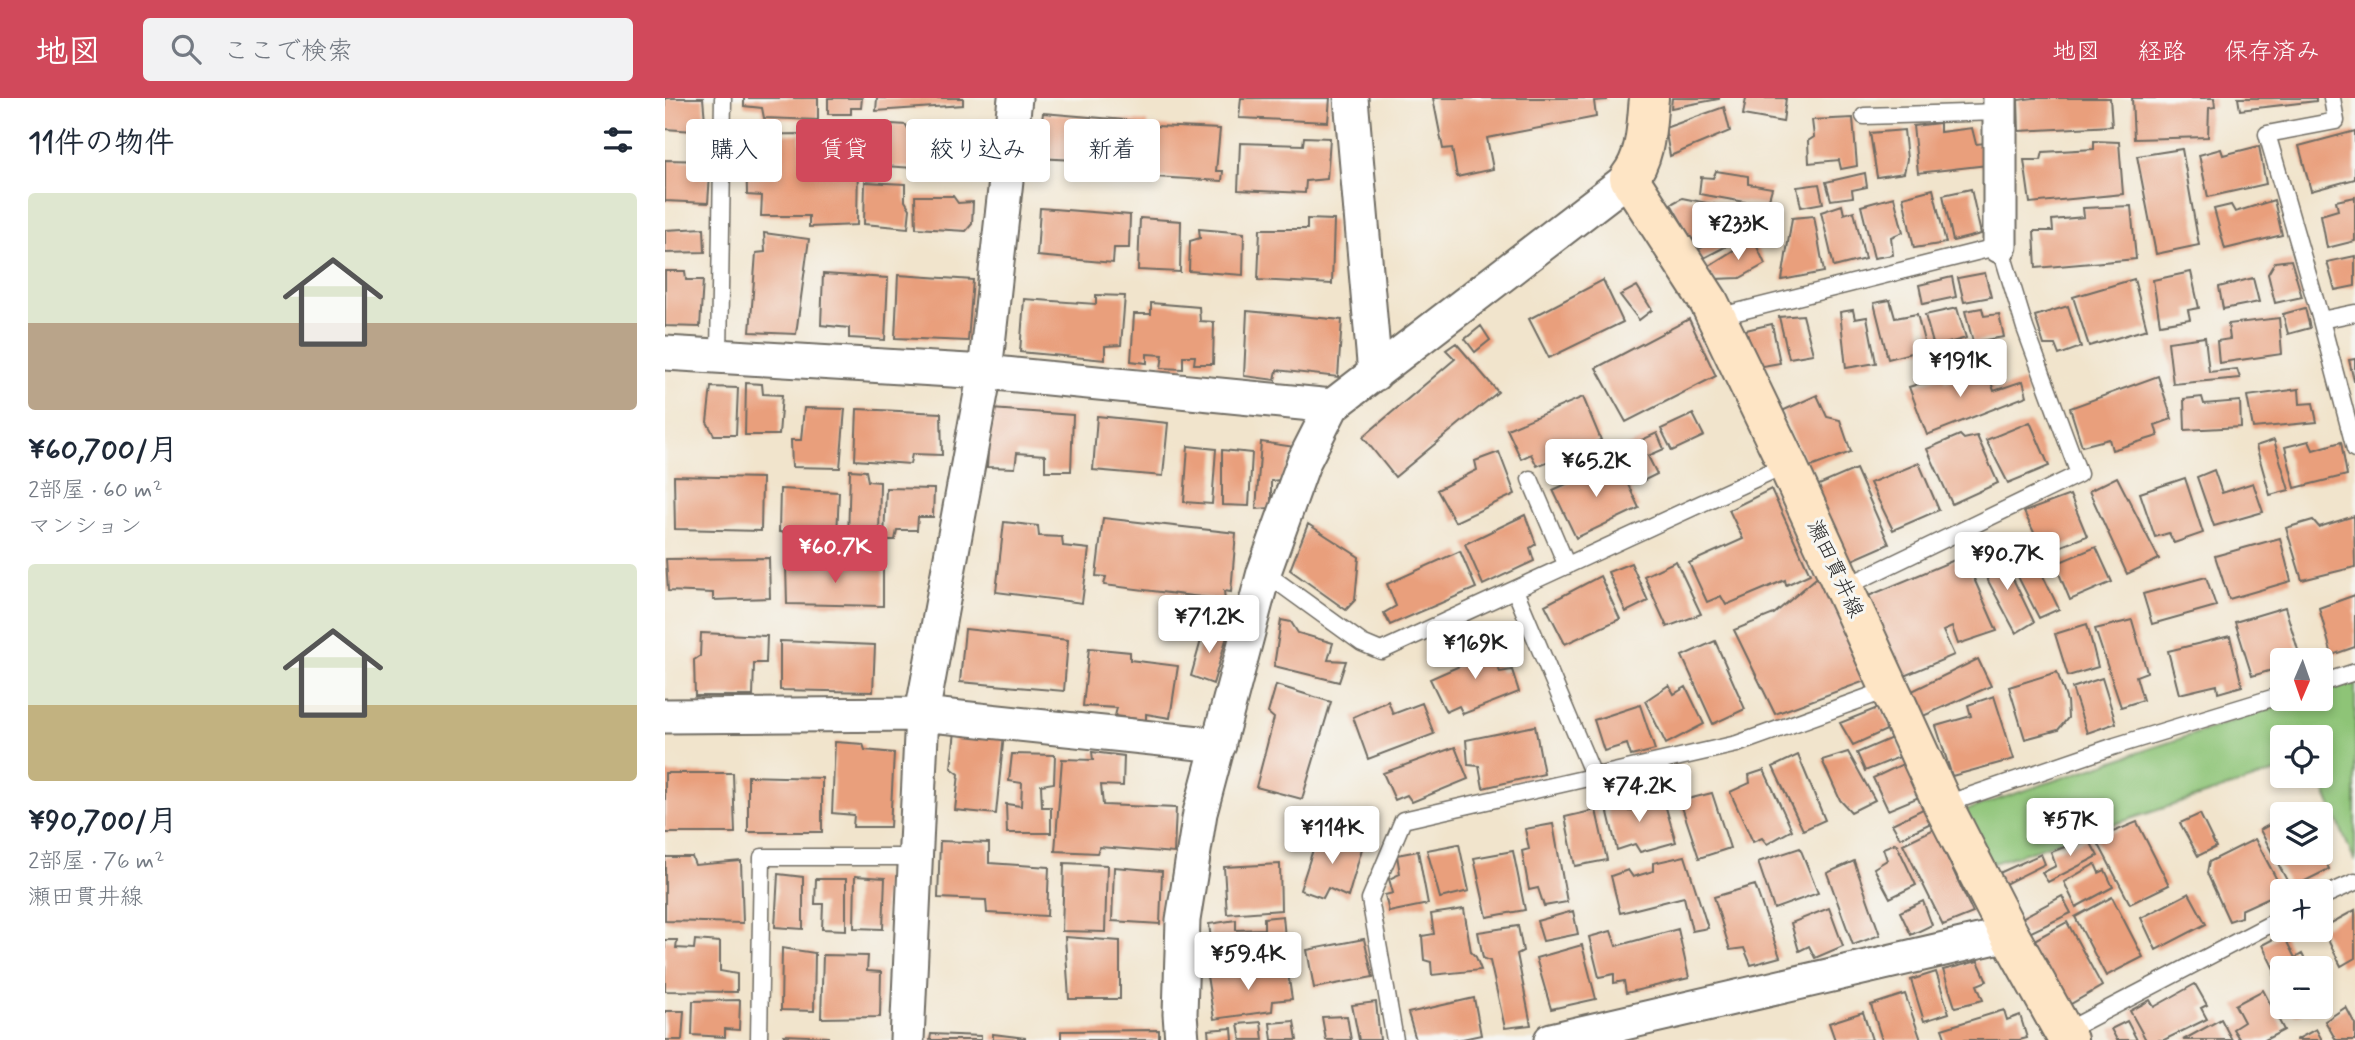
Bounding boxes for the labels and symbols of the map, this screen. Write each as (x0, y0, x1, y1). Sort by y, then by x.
pin: ¥233K (1689, 202, 1787, 262)
pin: ¥191K (1911, 340, 2009, 399)
pin: ¥65.2K (1539, 440, 1653, 499)
street label: 瀬田貫井線 (1800, 516, 1870, 622)
pin: ¥60.7K (778, 526, 892, 585)
pin: ¥90.7K (1950, 532, 2064, 592)
pin: ¥71.2K (1152, 596, 1266, 655)
pin: ¥169K (1426, 622, 1524, 681)
north arrow (2270, 648, 2333, 710)
pin: ¥74.2K (1582, 764, 1696, 824)
pin: ¥57K (2029, 798, 2111, 858)
pin: ¥114K (1283, 806, 1381, 866)
pin: ¥59.4K (1191, 932, 1305, 992)

